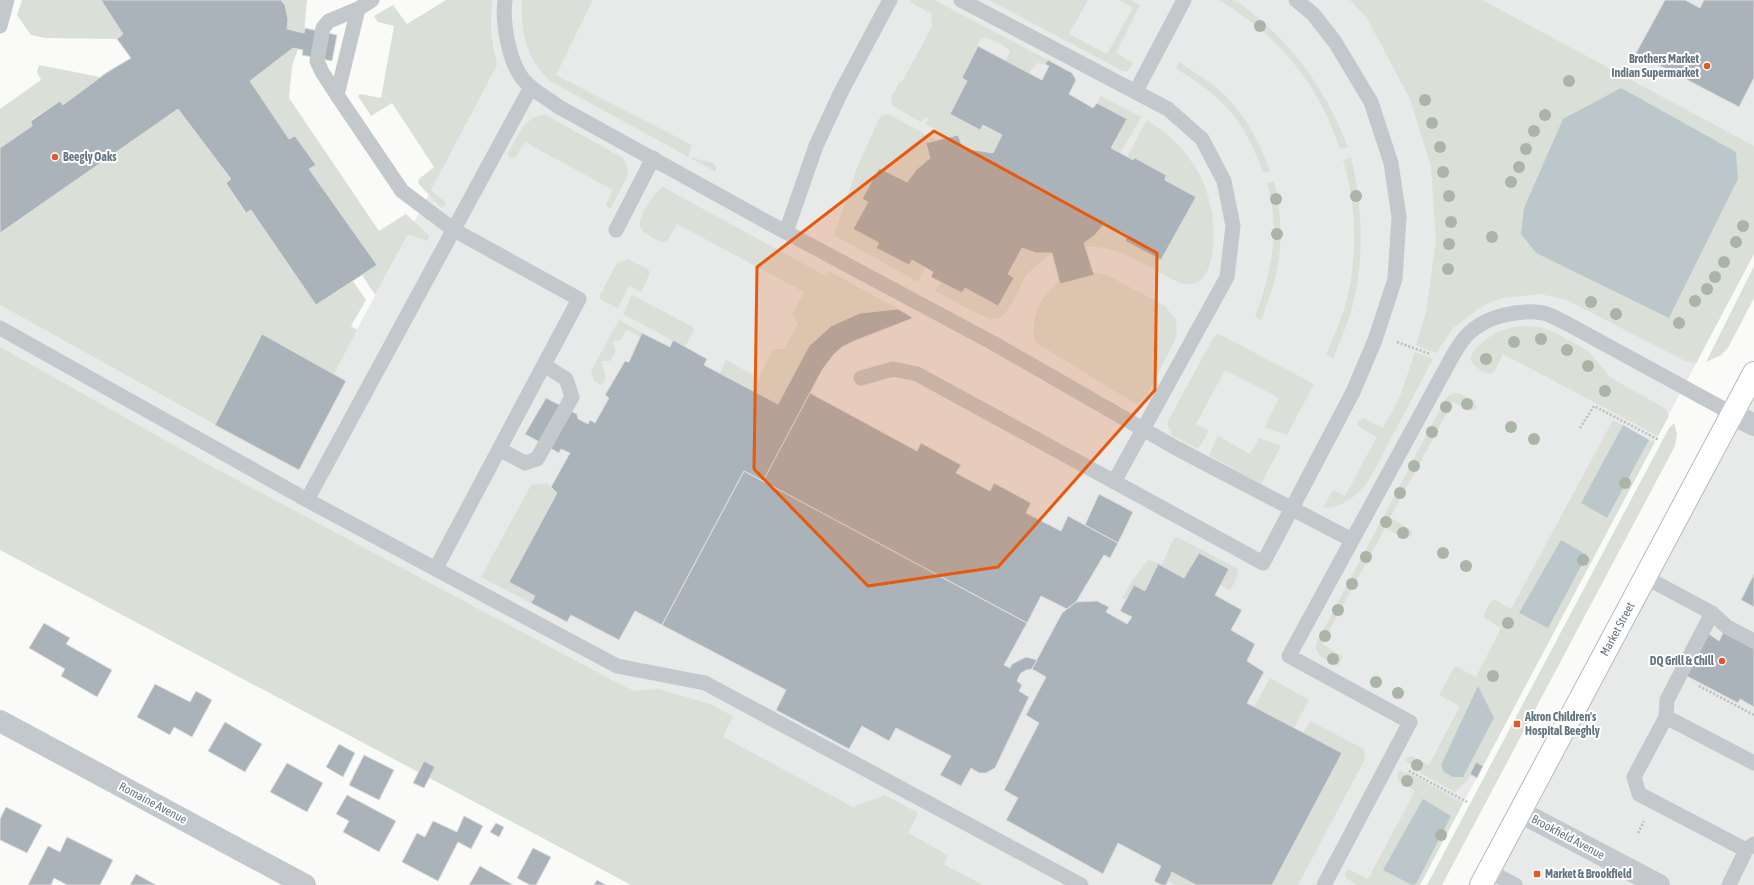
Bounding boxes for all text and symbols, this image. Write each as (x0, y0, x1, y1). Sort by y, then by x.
place label: Brothers Market Indian Supermarket (1611, 52, 1700, 80)
marker: Brothers Market Indian Supermarket (1702, 61, 1712, 71)
place label: Beegly Oaks (63, 150, 117, 164)
marker: Beegly Oaks (50, 152, 60, 162)
street label: Market Street (1597, 599, 1638, 659)
place label: DQ Grill & Chill (1650, 654, 1715, 668)
marker: DQ Grill & Chill (1717, 656, 1727, 666)
place label: Akron Children's Hospital Beeghly (1524, 710, 1600, 738)
marker: Akron Children's Hospital Beeghly (1512, 719, 1522, 729)
street label: Romaine Avenue (117, 779, 189, 827)
street label: Brookfield Avenue (1529, 812, 1607, 862)
place label: Market & Brookfield (1545, 867, 1632, 881)
marker: Market & Brookfield (1532, 869, 1542, 879)

